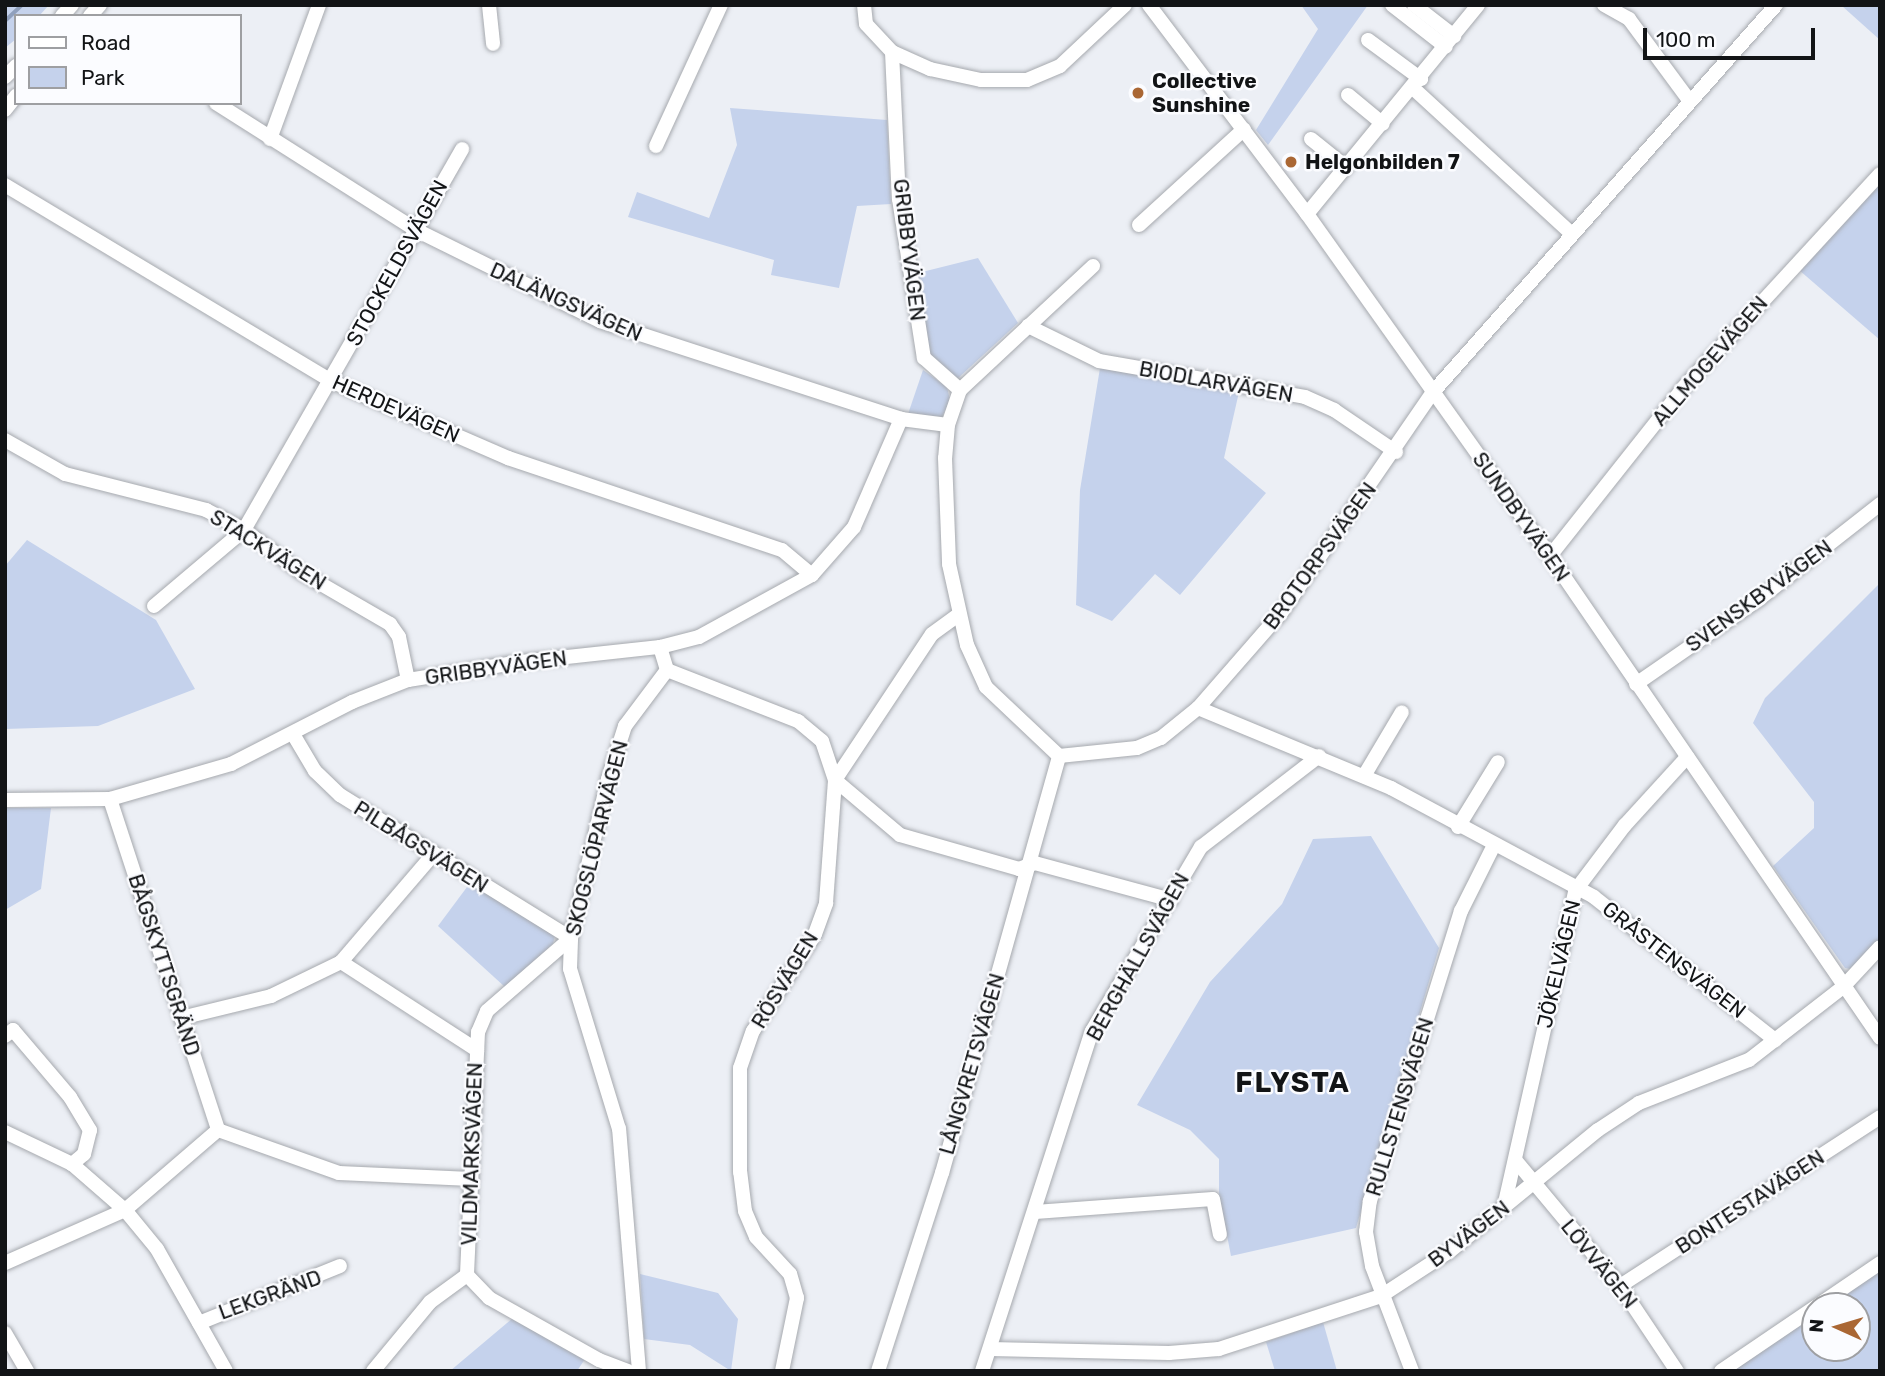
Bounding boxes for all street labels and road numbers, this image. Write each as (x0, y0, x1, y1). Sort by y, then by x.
street label: STOCKELDSVÄGEN (341, 176, 453, 350)
street label: GRIBBYVÄGEN (888, 177, 930, 323)
street label: DALÄNGSVÄGEN (486, 257, 646, 347)
street label: ALLMOGEVÄGEN (1647, 291, 1773, 431)
street label: BIODLARVÄGEN (1137, 356, 1295, 408)
street label: HERDEVÄGEN (328, 370, 464, 448)
street label: SUNDBYVÄGEN (1467, 447, 1575, 587)
street label: BROTORPSVÄGEN (1258, 478, 1382, 634)
street label: STACKVÄGEN (205, 504, 331, 596)
street label: SVENSKBYVÄGEN (1681, 534, 1837, 658)
street label: GRIBBYVÄGEN (423, 646, 569, 690)
street label: SKOGSLÖPARVÄGEN (561, 738, 633, 938)
street label: PILBÅGSVÄGEN (349, 796, 493, 898)
street label: BERGHÄLLSVÄGEN (1081, 869, 1195, 1045)
street label: BÅGSKYTTSGRÄND (123, 871, 205, 1059)
street label: GRÅSTENSVÄGEN (1597, 896, 1751, 1024)
street label: JÖKELVÄGEN (1532, 897, 1586, 1031)
street label: RÖSVÄGEN (746, 927, 824, 1033)
street label: LÅNGVRETSVÄGEN (934, 970, 1010, 1158)
street label: RULLSTENSVÄGEN (1361, 1015, 1439, 1199)
street label: VILDMARKSVÄGEN (456, 1062, 488, 1246)
street label: BONTESTAVÄGEN (1671, 1144, 1829, 1260)
street label: BYVÄGEN (1423, 1195, 1515, 1273)
street label: LÖVVÄGEN (1555, 1214, 1643, 1314)
street label: LEKGRÄND (215, 1265, 325, 1325)

